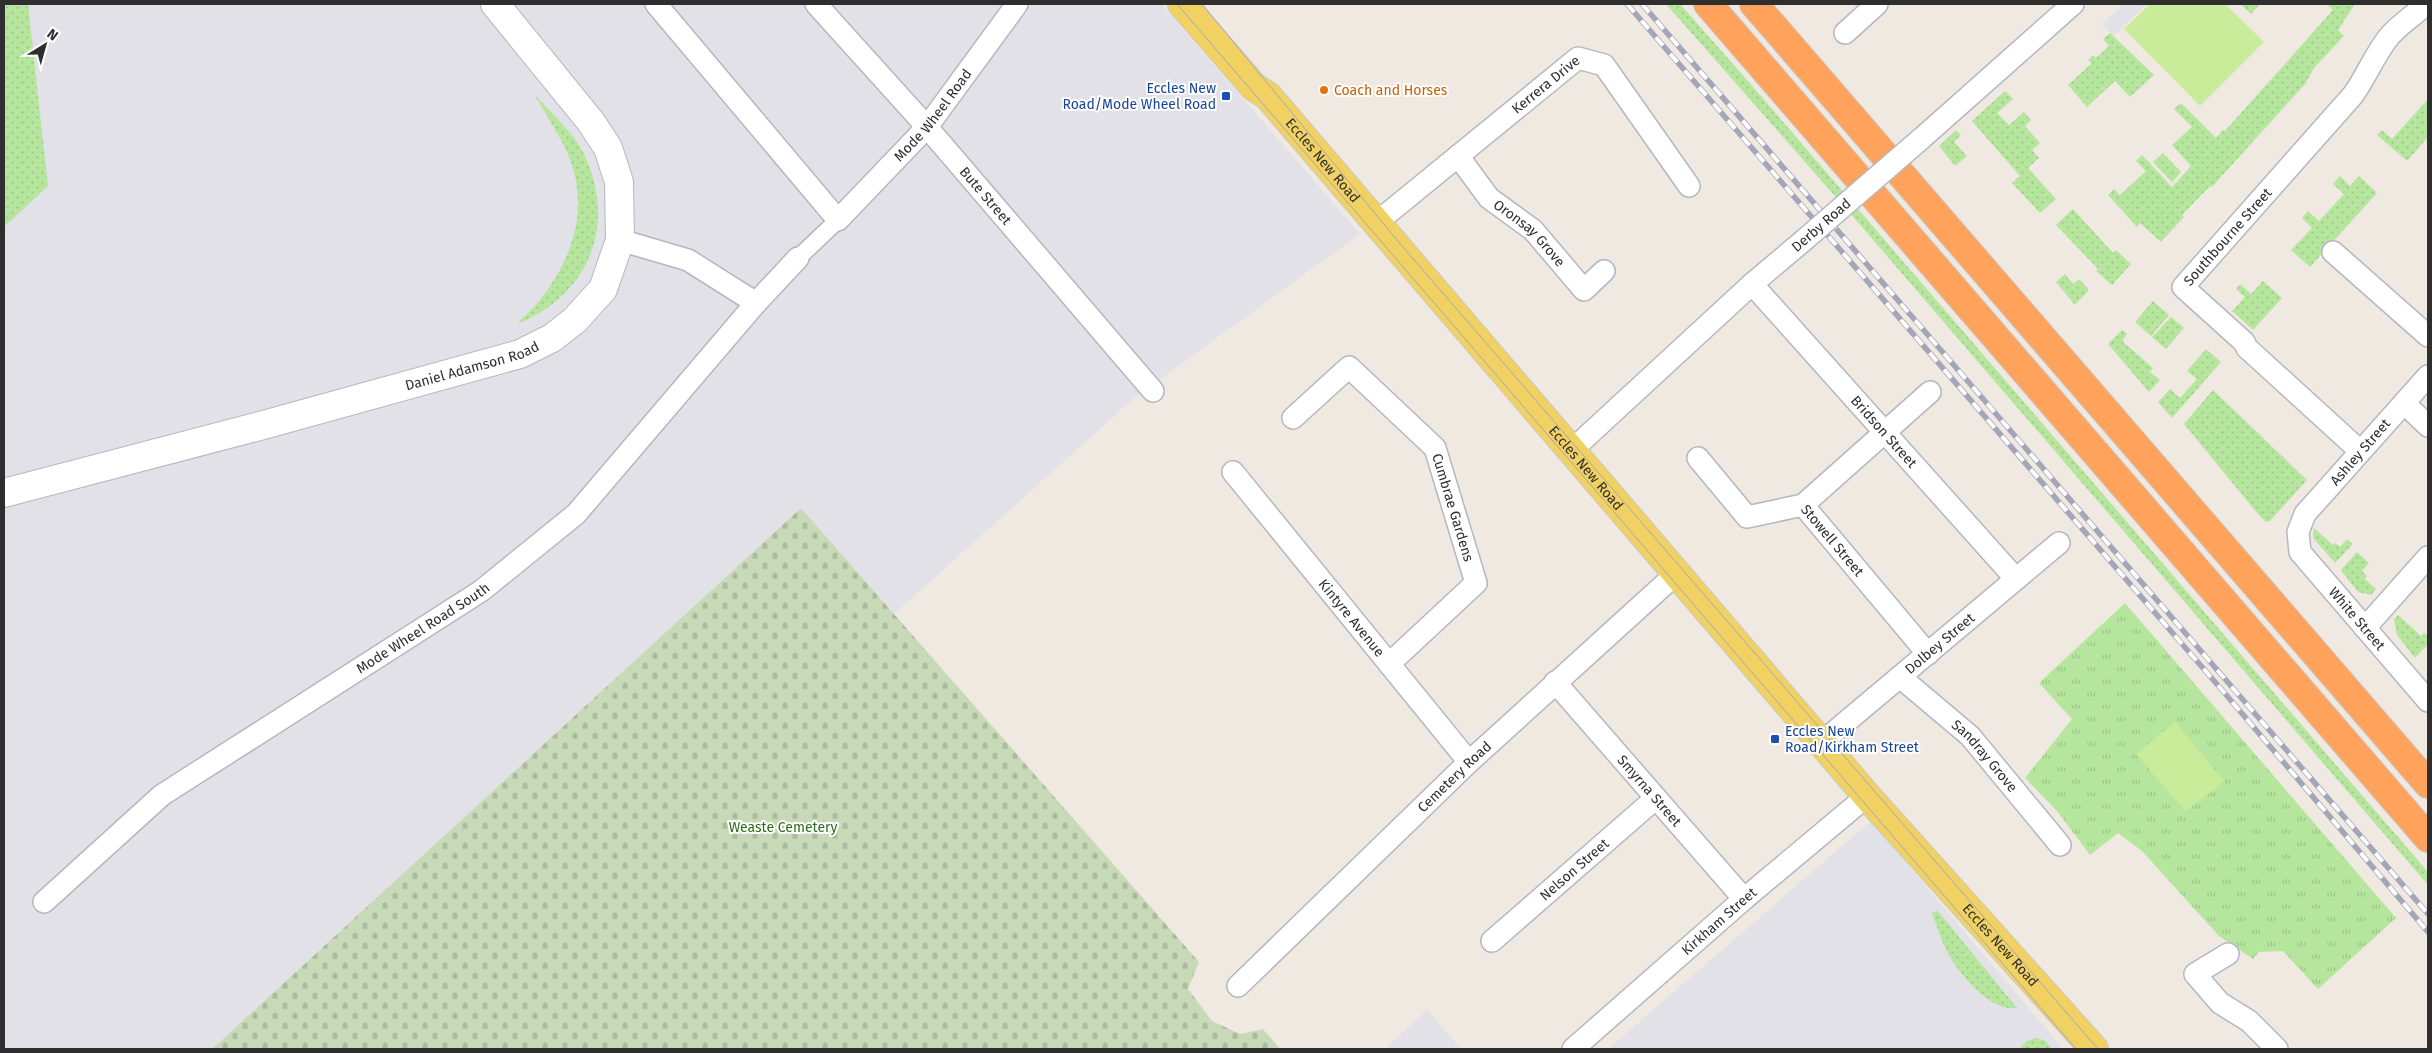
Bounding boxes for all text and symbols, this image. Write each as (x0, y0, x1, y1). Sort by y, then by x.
north arrow (20, 20, 70, 70)
text: N (44, 25, 61, 45)
street label: Kerrera Drive (1508, 52, 1583, 118)
street label: Mode Wheel Road (891, 66, 976, 165)
place label: Eccles New Road/Mode Wheel Road (1063, 80, 1216, 113)
place label: Coach and Horses (1334, 82, 1448, 99)
marker: Coach and Horses (1318, 84, 1330, 96)
marker: Eccles New Road/Mode Wheel Road (1220, 90, 1232, 102)
street label: Eccles New Road (1282, 115, 1363, 206)
street label: Bute Street (956, 163, 1015, 229)
street label: Southbourne Street (2180, 184, 2276, 289)
street label: Derby Road (1788, 195, 1855, 256)
street label: Oronsay Grove (1490, 196, 1568, 270)
street label: Daniel Adamson Road (403, 338, 542, 394)
street label: Bridson Street (1847, 392, 1921, 472)
street label: Ashley Street (2327, 415, 2395, 489)
street label: Eccles New Road (1545, 423, 1627, 514)
street label: Cumbrae Gardens (1428, 451, 1477, 564)
street label: Stowell Street (1797, 501, 1868, 581)
street label: Kintyre Avenue (1315, 576, 1388, 660)
street label: Mode Wheel Road South (353, 579, 493, 677)
street label: White Street (2325, 584, 2389, 655)
street label: Dolbey Street (1902, 609, 1979, 678)
street label: Sandray Grove (1948, 716, 2021, 796)
place label: Eccles New Road/Kirkham Street (1785, 723, 1920, 756)
marker: Eccles New Road/Kirkham Street (1769, 733, 1781, 745)
street label: Cemetery Road (1414, 738, 1495, 816)
street label: Smyrna Street (1613, 752, 1686, 831)
park label: Weaste Cemetery (729, 819, 837, 836)
street label: Nelson Street (1536, 834, 1613, 904)
street label: Kirkham Street (1678, 883, 1761, 959)
street label: Eccles New Road (1959, 900, 2042, 990)

